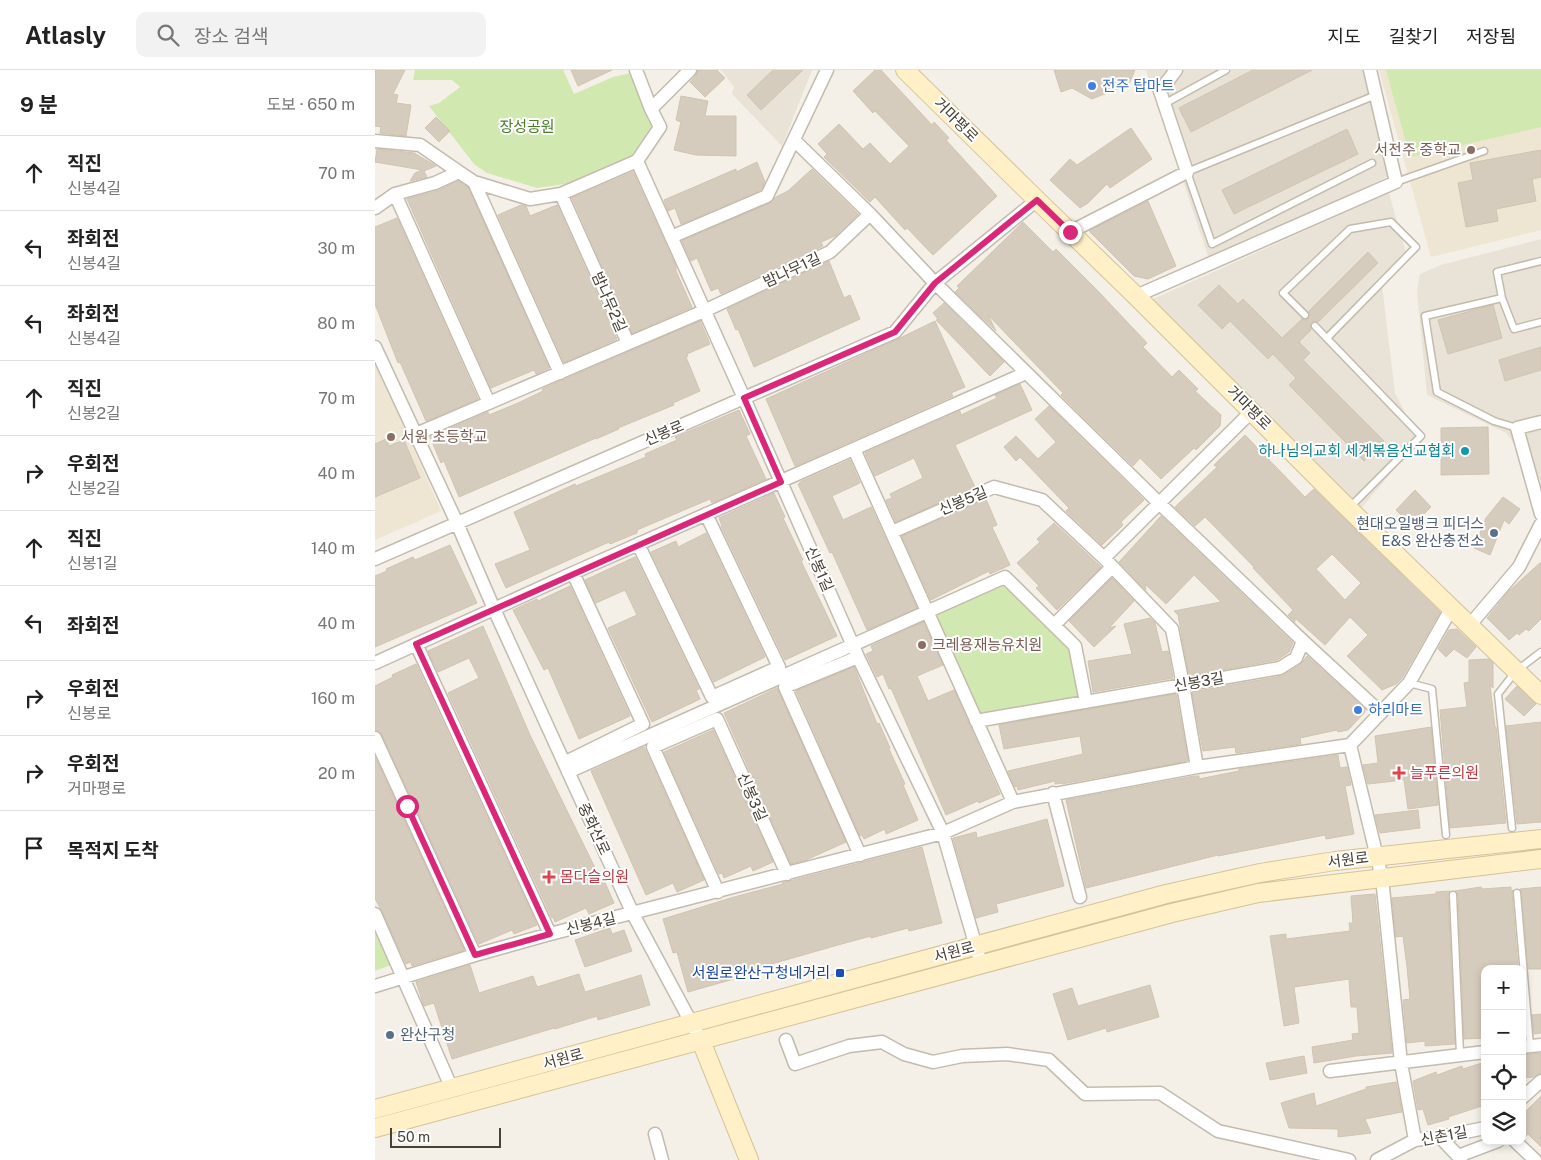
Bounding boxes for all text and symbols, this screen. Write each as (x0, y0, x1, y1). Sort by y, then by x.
search box (136, 12, 486, 57)
text: Atlasly (25, 21, 106, 49)
icon: search (154, 21, 182, 49)
text: 장소 검색 (194, 25, 269, 47)
text: 지도 (1328, 26, 1361, 47)
text: 길찾기 (1389, 26, 1438, 47)
text: 저장됨 (1466, 26, 1516, 47)
place label: 전주 탑마트 (1102, 77, 1175, 94)
marker: 전주 탑마트 (1086, 80, 1098, 92)
text: 9 분 (20, 92, 58, 117)
street label: 거마평로 (931, 94, 982, 145)
text: 도보 · 650 m (266, 95, 355, 114)
park label: 장성공원 (499, 118, 555, 135)
place label: 서전주 중학교 (1375, 141, 1461, 158)
marker: 서전주 중학교 (1465, 144, 1477, 156)
text: 직진 (67, 152, 102, 174)
icon: ahead (20, 159, 48, 187)
text: 70 m (318, 164, 355, 183)
text: 신봉4길 (67, 179, 121, 198)
route end (1059, 221, 1082, 244)
text: 좌회전 (67, 227, 119, 249)
icon: left (20, 234, 48, 262)
text: 30 m (318, 239, 355, 258)
street label: 밤나무1길 (760, 249, 823, 290)
text: 신봉4길 (67, 254, 121, 273)
street label: 밤나무2길 (589, 269, 630, 335)
text: 좌회전 (67, 302, 119, 324)
icon: left (20, 309, 48, 337)
text: 80 m (317, 314, 355, 333)
text: 신봉4길 (67, 329, 121, 348)
text: 직진 (67, 377, 102, 399)
street label: 거마평로 (1224, 382, 1275, 433)
icon: ahead (20, 384, 48, 412)
text: 70 m (318, 389, 355, 408)
text: 신봉2길 (67, 404, 121, 423)
street label: 신봉로 (641, 417, 686, 448)
place label: 서원 초등학교 (401, 428, 487, 445)
marker: 서원 초등학교 (385, 431, 397, 443)
place label: 하나님의교회 세계볶음선교협회 (1258, 442, 1455, 459)
marker: 하나님의교회 세계볶음선교협회 (1459, 445, 1471, 457)
text: 우회전 (67, 452, 119, 474)
icon: right (20, 459, 48, 487)
text: 40 m (317, 464, 355, 483)
text: 신봉2길 (67, 479, 121, 498)
street label: 신봉5길 (936, 483, 990, 518)
place label: 현대오일뱅크 피더스 E&S 완산충전소 (1356, 515, 1484, 549)
text: 직진 (67, 527, 102, 549)
marker: 현대오일뱅크 피더스 E&S 완산충전소 (1488, 527, 1500, 539)
icon: ahead (20, 534, 48, 562)
text: 140 m (311, 539, 355, 558)
street label: 신봉1길 (802, 544, 837, 594)
text: 신봉1길 (67, 554, 118, 573)
icon: left (20, 609, 48, 637)
text: 좌회전 (67, 614, 119, 636)
text: 40 m (317, 614, 355, 633)
place label: 크레용재능유치원 (932, 636, 1042, 653)
marker: 크레용재능유치원 (916, 639, 928, 651)
street label: 신봉3길 (1172, 669, 1225, 694)
text: 우회전 (67, 677, 119, 699)
icon: right (20, 684, 48, 712)
text: 160 m (311, 689, 355, 708)
place label: 하리마트 (1368, 701, 1423, 718)
text: 신봉로 (67, 704, 111, 723)
marker: 하리마트 (1352, 704, 1364, 716)
text: 우회전 (67, 752, 119, 774)
icon: right (20, 759, 48, 787)
text: 20 m (318, 764, 355, 783)
place label: 늘푸른의원 (1410, 764, 1479, 781)
marker: 늘푸른의원 (1392, 766, 1406, 780)
street label: 신봉3길 (734, 770, 771, 823)
text: 거마평로 (67, 779, 126, 798)
route start (396, 795, 419, 818)
street label: 중화산로 (575, 800, 614, 857)
icon: arrive (20, 834, 48, 862)
text: 목적지 도착 (67, 839, 159, 861)
street label: 서원로 (1326, 849, 1370, 870)
place label: 몸다슬의원 (560, 868, 629, 885)
marker: 몸다슬의원 (542, 870, 556, 884)
street label: 신봉4길 (564, 909, 618, 938)
street label: 서원로 (932, 938, 976, 965)
place label: 서원로완산구청네거리 (692, 964, 830, 981)
map controls (1481, 965, 1526, 1145)
button: + (1481, 965, 1526, 1010)
marker: 서원로완산구청네거리 (834, 967, 846, 979)
button: − (1481, 1010, 1526, 1055)
place label: 완산구청 (400, 1026, 455, 1043)
marker: 완산구청 (384, 1029, 396, 1041)
street label: 서원로 (541, 1045, 585, 1072)
button: locate (1481, 1055, 1526, 1100)
button: layers (1481, 1100, 1526, 1145)
street label: 신촌1길 (1419, 1123, 1469, 1148)
scale bar (390, 1125, 501, 1148)
text: 50 m (397, 1129, 430, 1145)

